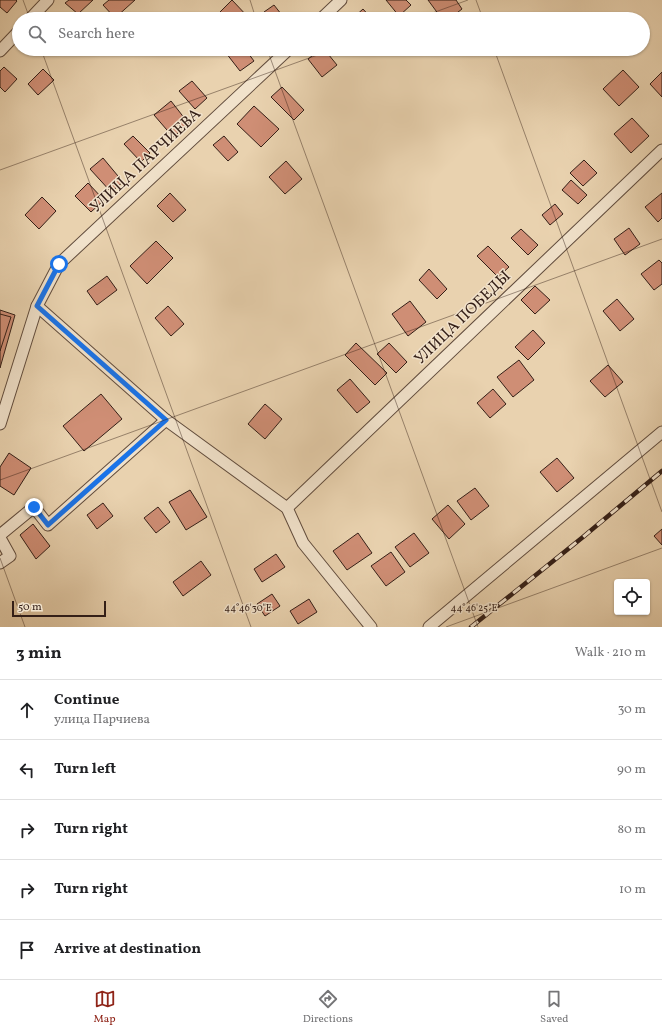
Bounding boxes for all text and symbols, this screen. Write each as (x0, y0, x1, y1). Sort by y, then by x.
search box (12, 12, 650, 56)
icon: search (26, 23, 48, 45)
text: Search here (58, 24, 135, 45)
street label: УЛИЦА ПАРЧИЕВА (86, 104, 206, 218)
route start (50, 255, 68, 273)
street label: УЛИЦА ПОБЕДЫ (410, 266, 516, 370)
route end (25, 498, 43, 516)
map controls (614, 579, 650, 615)
button: locate (614, 579, 650, 615)
scale bar (12, 599, 106, 618)
text: 50 m (18, 600, 42, 615)
text: 44°46'30"E (224, 601, 272, 615)
text: 44°46'25"E (450, 601, 498, 615)
text: 3 min (16, 642, 62, 665)
text: Walk · 210 m (575, 644, 646, 662)
text: Continue (54, 690, 119, 711)
icon: ahead (16, 699, 38, 721)
text: 30 m (618, 701, 646, 719)
text: улица Парчиева (54, 711, 150, 729)
icon: left (16, 759, 38, 781)
text: Turn left (54, 759, 116, 780)
text: 90 m (617, 761, 646, 779)
icon: right (16, 819, 38, 841)
text: Turn right (54, 819, 128, 840)
text: 80 m (617, 821, 646, 839)
icon: right (16, 879, 38, 901)
text: Turn right (54, 879, 128, 900)
text: 10 m (619, 881, 646, 899)
icon: arrive (16, 939, 38, 961)
text: Arrive at destination (54, 939, 201, 960)
tab: Map (94, 988, 116, 1027)
tab: Directions (303, 988, 353, 1027)
tab: Saved (540, 988, 568, 1027)

